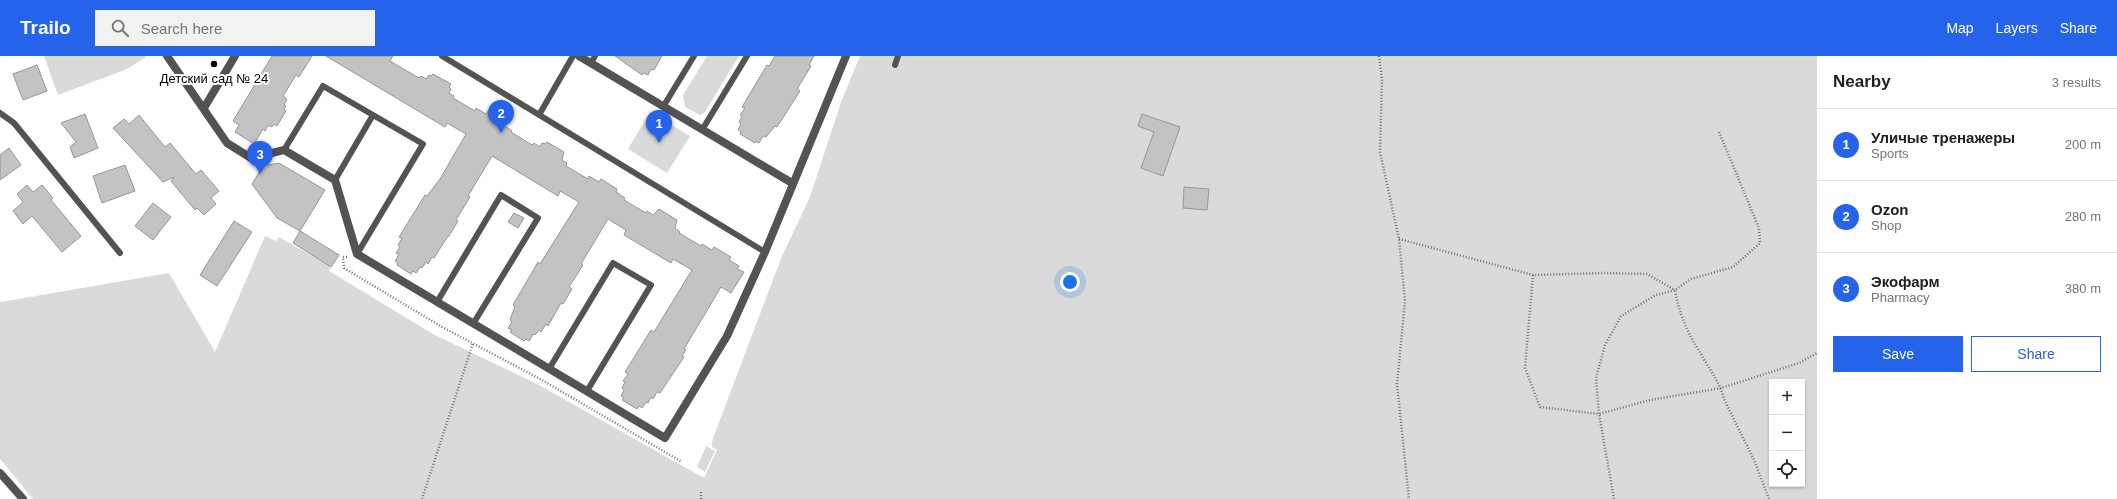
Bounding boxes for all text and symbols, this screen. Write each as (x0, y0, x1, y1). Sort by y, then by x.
search box (95, 10, 375, 46)
text: Trailo (20, 17, 71, 38)
icon: search (109, 17, 131, 39)
text: Search here (141, 20, 222, 37)
text: Map (1946, 20, 1974, 36)
text: Layers (1996, 20, 2038, 36)
text: Share (2060, 20, 2097, 36)
marker: Детский сад № 24 (209, 59, 219, 69)
place label: Детский сад № 24 (160, 71, 268, 86)
text: Nearby (1833, 72, 1891, 91)
text: 3 results (2052, 75, 2101, 90)
pin: 2 (488, 100, 514, 133)
pin: 1 (646, 110, 672, 143)
text: Уличые тренажеры (1871, 129, 2015, 146)
text: 1 (1842, 137, 1850, 152)
text: 200 m (2065, 137, 2101, 152)
pin: 3 (247, 141, 273, 174)
text: Sports (1871, 146, 1909, 161)
text: Ozon (1871, 201, 1909, 218)
text: 2 (1842, 209, 1850, 224)
text: 280 m (2065, 209, 2101, 224)
text: Shop (1871, 218, 1901, 233)
your location (1060, 272, 1080, 292)
text: Экофарм (1871, 273, 1940, 290)
text: 3 (1842, 281, 1850, 296)
text: 380 m (2065, 281, 2101, 296)
text: Pharmacy (1871, 290, 1930, 305)
button: Save (1833, 336, 1963, 372)
button: Share (1971, 336, 2101, 372)
map controls (1769, 379, 1805, 487)
button: + (1769, 379, 1805, 415)
button: − (1769, 415, 1805, 451)
button: locate (1769, 451, 1805, 487)

